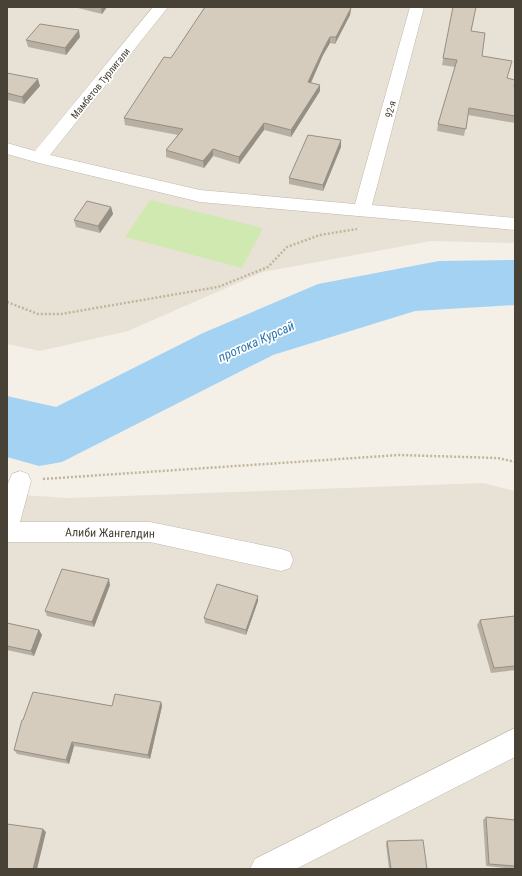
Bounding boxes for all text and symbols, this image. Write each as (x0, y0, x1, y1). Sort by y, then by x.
street label: Мамбетов Турлигали (69, 46, 132, 121)
street label: 92-я (383, 99, 398, 119)
water label: протока Курсай (216, 318, 297, 365)
street label: Алиби Жангелдин (65, 525, 155, 541)

